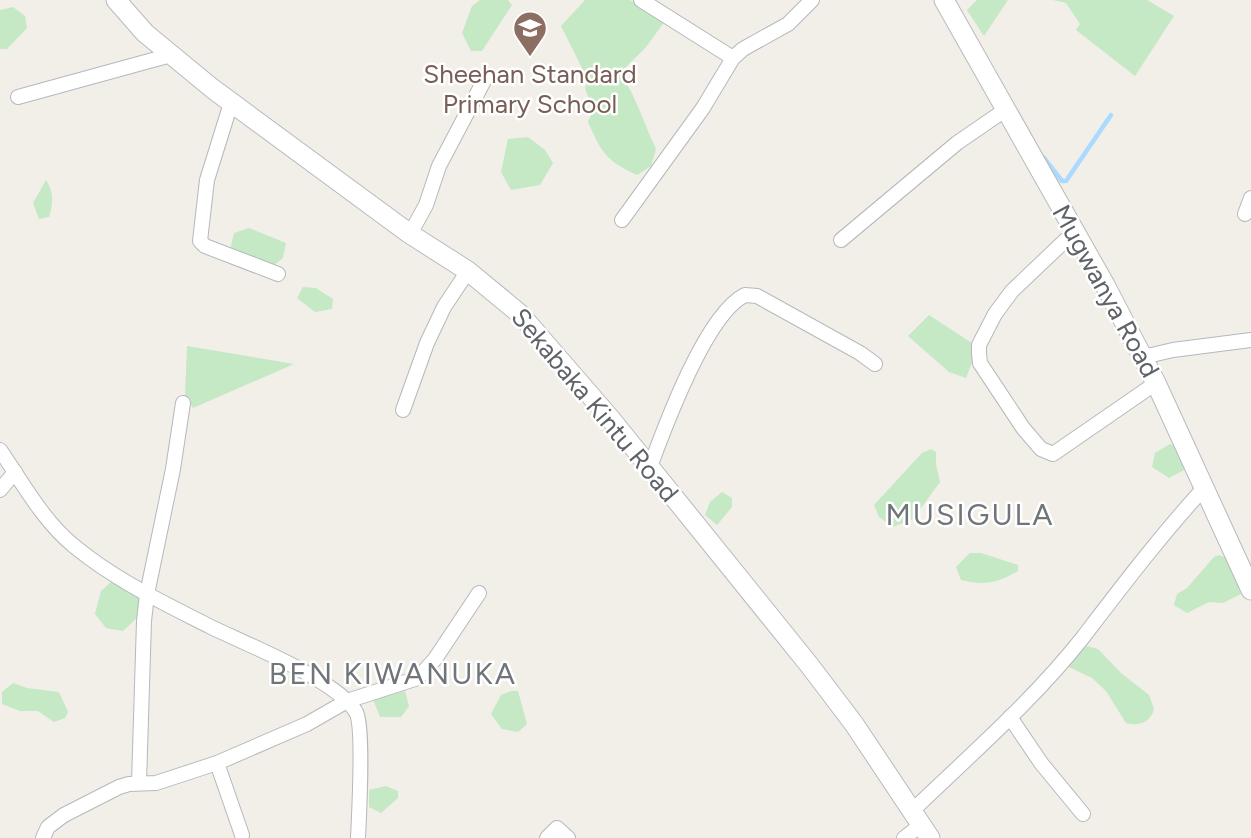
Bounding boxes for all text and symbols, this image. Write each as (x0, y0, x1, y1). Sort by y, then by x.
school or university icon: Sheehan Standard Primary School (511, 9, 549, 58)
place label: Sheehan Standard Primary School (423, 58, 637, 120)
street label: Mugwanya Road (1045, 199, 1167, 383)
street label: Sekabaka Kintu Road (505, 302, 685, 508)
district label: MUSIGULA (885, 496, 1055, 533)
district label: BEN KIWANUKA (269, 655, 517, 692)

